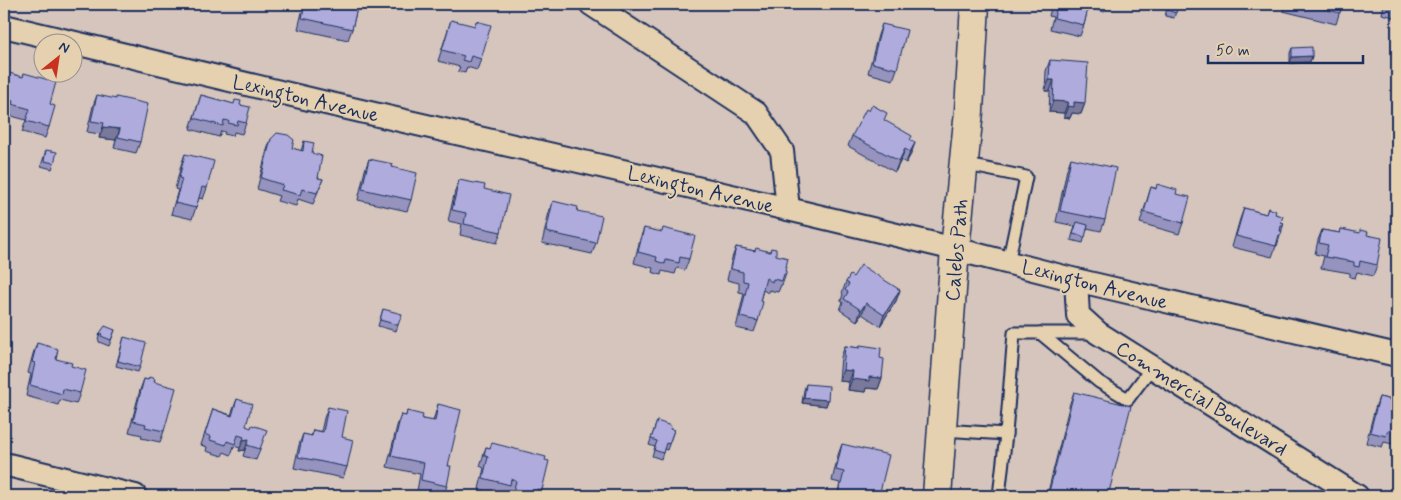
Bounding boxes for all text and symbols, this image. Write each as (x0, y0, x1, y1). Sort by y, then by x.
north arrow (32, 32, 82, 82)
scale bar (1208, 32, 1364, 64)
text: N (55, 37, 73, 58)
text: 50 m (1216, 41, 1250, 61)
street label: Lexington Avenue (229, 69, 382, 131)
street label: Lexington Avenue (624, 160, 777, 222)
street label: Calebs Path (940, 198, 975, 302)
street label: Lexington Avenue (1018, 254, 1170, 319)
street label: Commercial Boulevard (1110, 335, 1292, 463)

